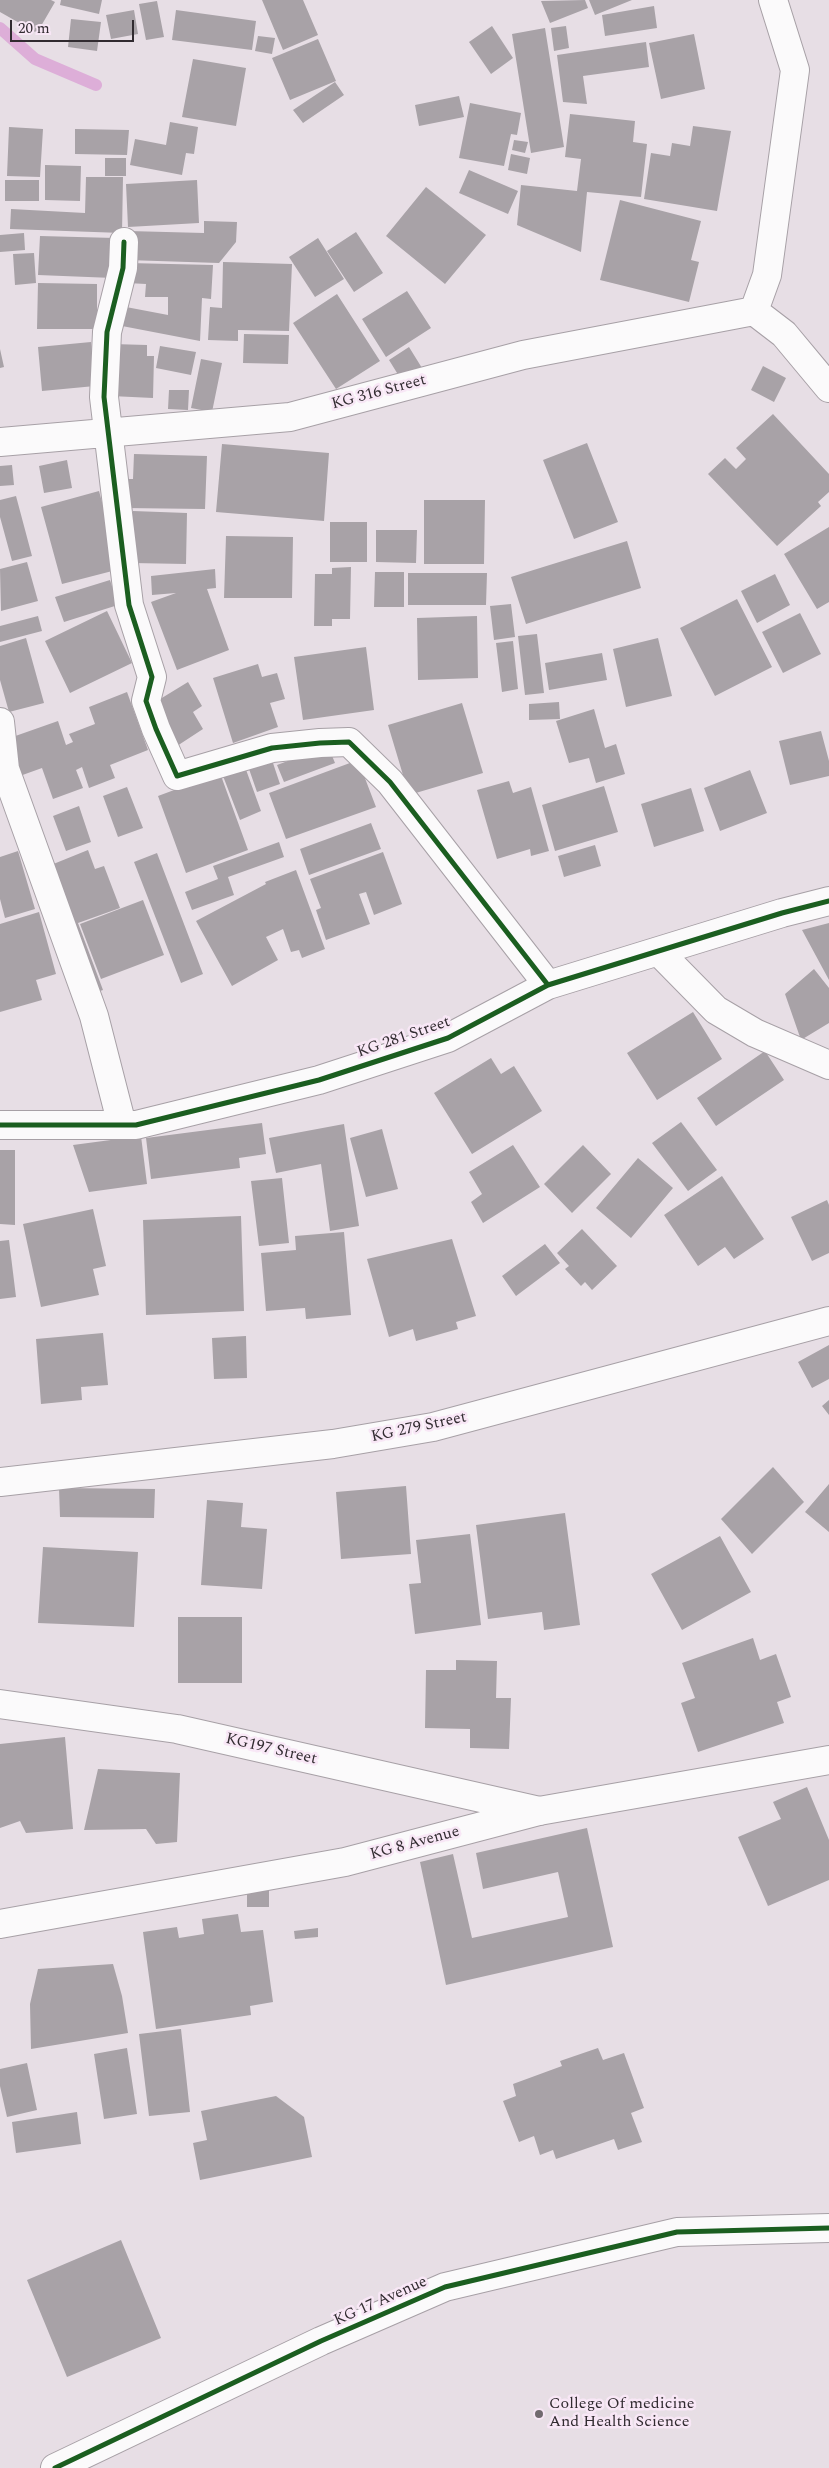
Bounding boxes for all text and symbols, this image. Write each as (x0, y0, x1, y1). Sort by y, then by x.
scale bar (12, 10, 136, 42)
text: 20 m (18, 17, 50, 40)
street label: KG 316 Street (330, 371, 428, 415)
street label: KG 281 Street (355, 1013, 453, 1063)
street label: KG 279 Street (369, 1409, 469, 1447)
street label: KG197 Street (223, 1730, 319, 1770)
street label: KG 8 Avenue (368, 1823, 462, 1865)
street label: KG 17 Avenue (331, 2273, 431, 2331)
place label: College Of medicine And Health Science (549, 2395, 694, 2433)
marker: College Of medicine And Health Science (533, 2408, 545, 2420)

